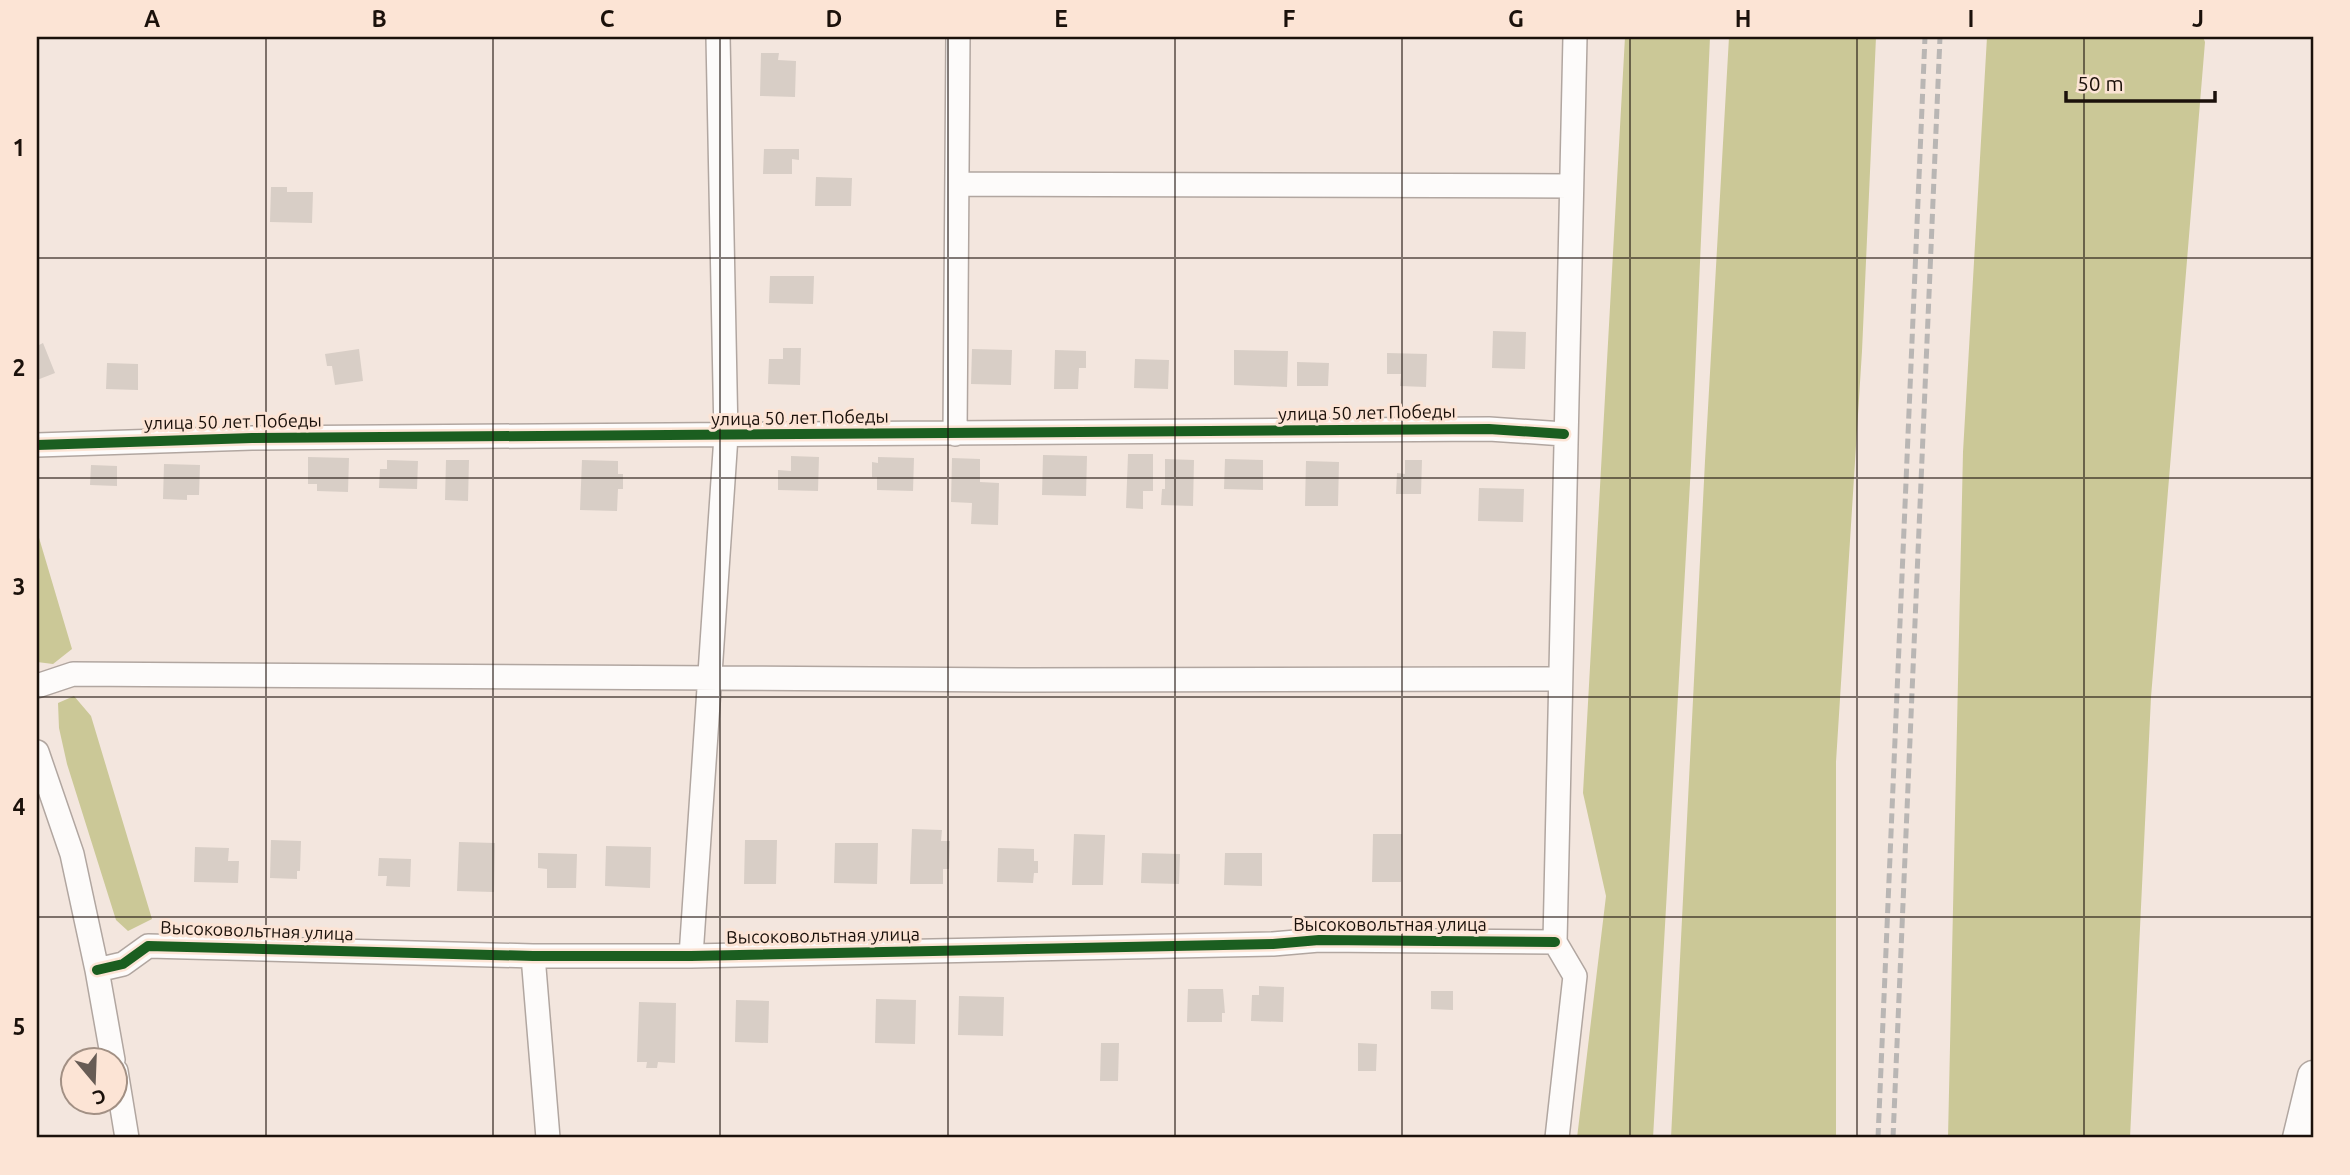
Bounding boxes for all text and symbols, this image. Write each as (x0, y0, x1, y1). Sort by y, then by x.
text: A (144, 6, 160, 31)
text: B (371, 6, 387, 31)
text: C (600, 6, 615, 31)
text: D (826, 6, 842, 31)
text: E (1054, 6, 1068, 31)
text: F (1283, 6, 1296, 31)
text: G (1508, 6, 1524, 31)
text: H (1735, 6, 1751, 31)
text: I (1968, 6, 1974, 31)
text: J (2192, 6, 2204, 31)
scale bar (2066, 60, 2215, 104)
text: 50 m (2077, 71, 2124, 95)
text: 1 (13, 135, 25, 160)
text: 2 (13, 355, 25, 380)
street label: улица 50 лет Победы (1278, 400, 1456, 424)
street label: улица 50 лет Победы (711, 405, 889, 429)
street label: улица 50 лет Победы (144, 409, 322, 433)
text: 3 (13, 574, 25, 599)
text: 4 (13, 794, 26, 819)
street label: Высоковольтная улица (1293, 914, 1487, 934)
street label: Высоковольтная улица (160, 917, 354, 943)
street label: Высоковольтная улица (726, 923, 920, 947)
text: 5 (13, 1014, 25, 1039)
north arrow (60, 1046, 130, 1116)
text: С (90, 1085, 109, 1109)

